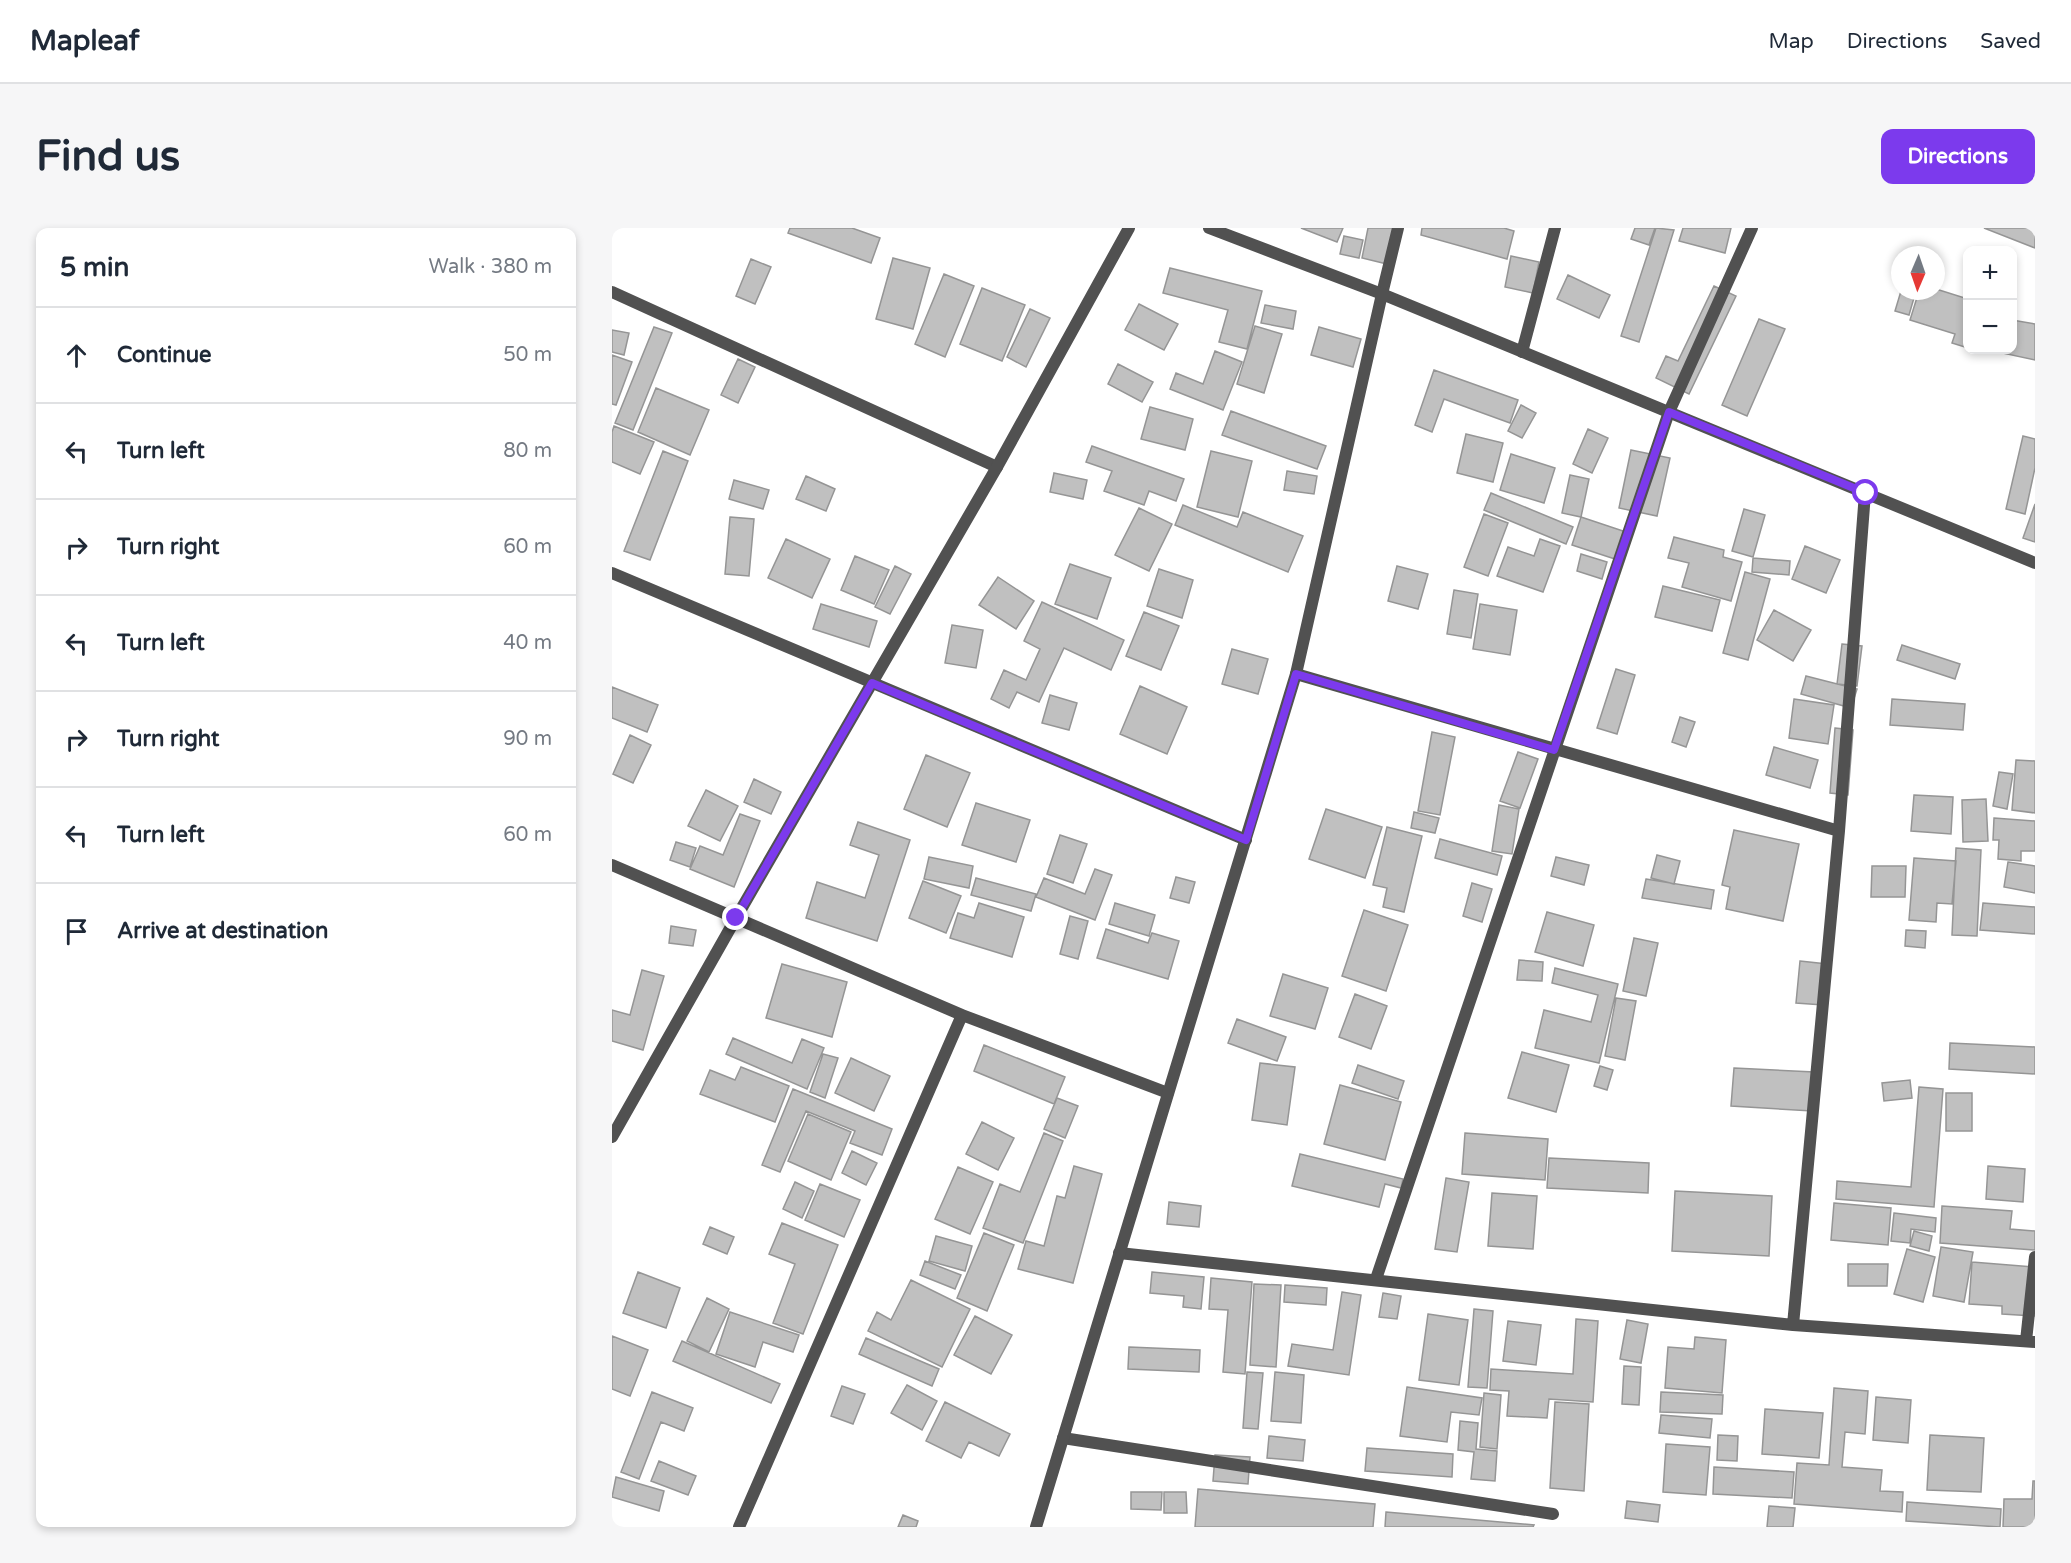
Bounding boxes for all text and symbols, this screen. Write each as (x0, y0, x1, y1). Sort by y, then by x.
text: Mapleaf (30, 24, 139, 58)
text: Map (1768, 29, 1814, 54)
text: Directions (1847, 29, 1947, 54)
text: Saved (1980, 29, 2041, 54)
button: Directions (1881, 129, 2035, 184)
text: Find us (36, 131, 180, 182)
north arrow (1891, 246, 1945, 300)
map controls (1963, 246, 2017, 354)
button: + (1963, 246, 2017, 300)
text: 5 min (60, 252, 129, 283)
text: Walk · 380 m (429, 255, 552, 279)
button: − (1963, 300, 2017, 354)
icon: ahead (60, 339, 93, 372)
text: Continue (117, 342, 212, 368)
text: 50 m (503, 343, 552, 367)
icon: left (60, 435, 93, 468)
text: Turn left (117, 438, 205, 464)
text: 80 m (503, 439, 552, 463)
route start (1852, 479, 1878, 505)
icon: right (60, 531, 93, 564)
text: Turn right (117, 534, 219, 560)
text: 60 m (503, 535, 552, 559)
icon: left (60, 627, 93, 660)
text: Turn left (117, 630, 205, 656)
text: 40 m (503, 631, 552, 655)
icon: right (60, 723, 93, 756)
text: Turn right (117, 726, 219, 752)
text: 90 m (503, 727, 552, 751)
icon: left (60, 819, 93, 852)
text: Turn left (117, 822, 205, 848)
text: 60 m (503, 823, 552, 847)
route end (722, 904, 748, 930)
icon: arrive (60, 915, 93, 948)
text: Arrive at destination (117, 918, 328, 944)

